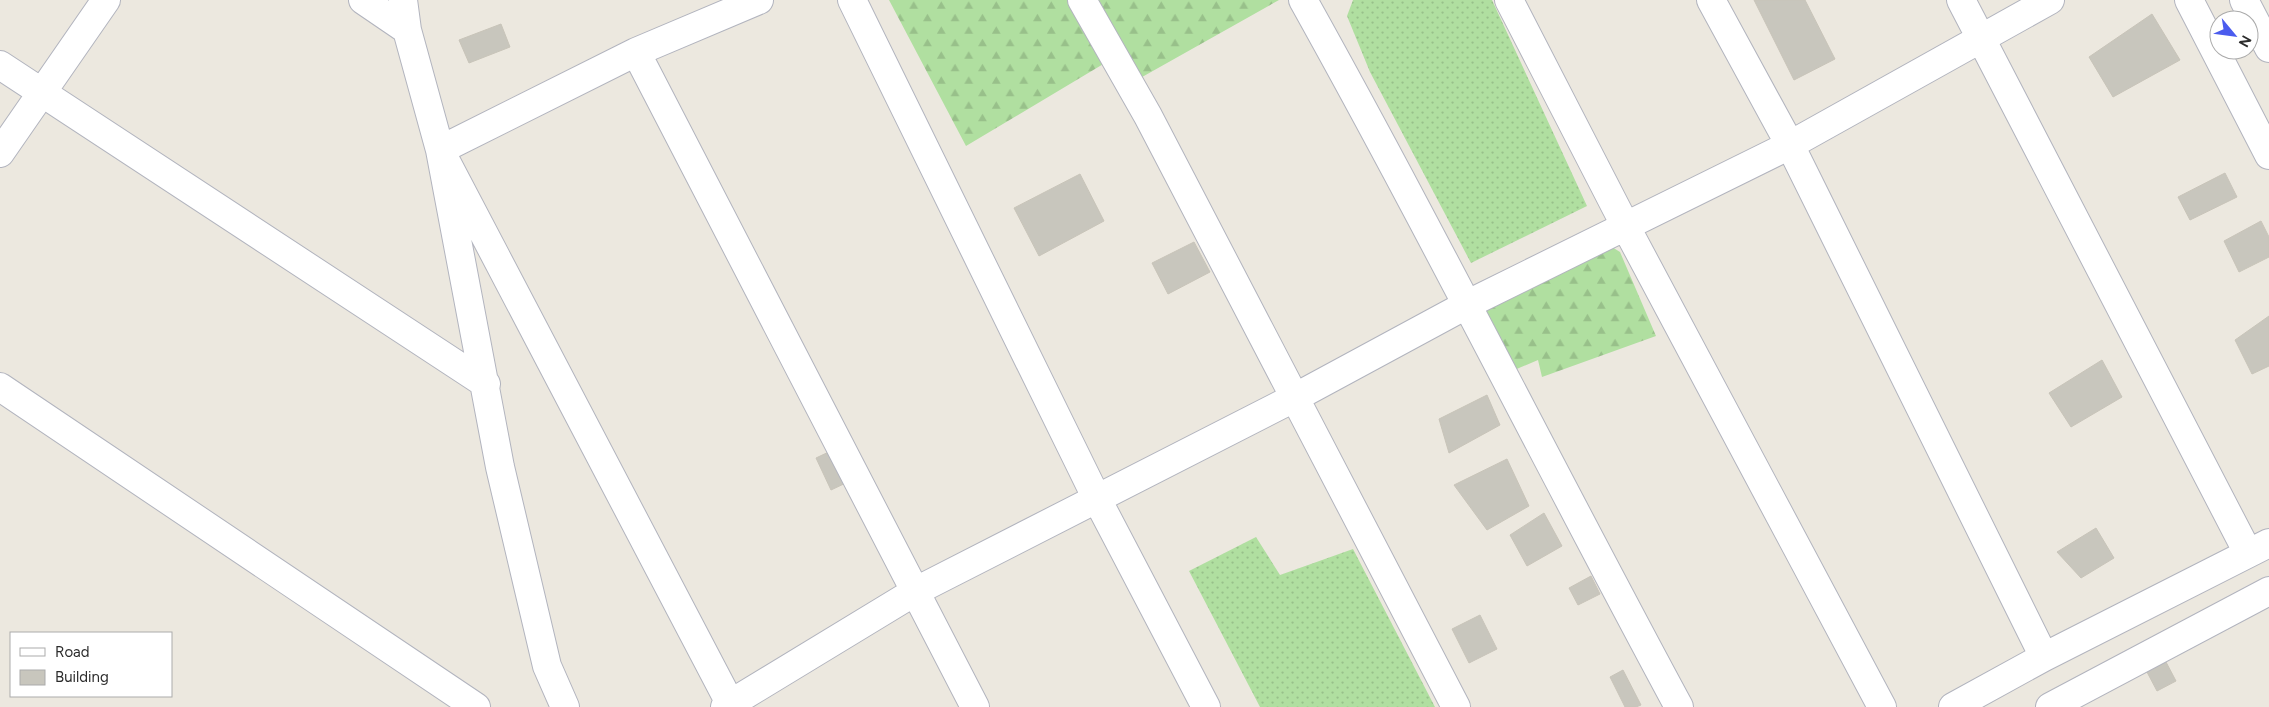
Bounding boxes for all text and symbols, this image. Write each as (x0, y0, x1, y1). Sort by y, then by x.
north arrow (2209, 10, 2259, 60)
text: N (2235, 32, 2255, 50)
legend (10, 632, 172, 697)
text: Road (55, 643, 90, 661)
text: Building (55, 668, 109, 686)

